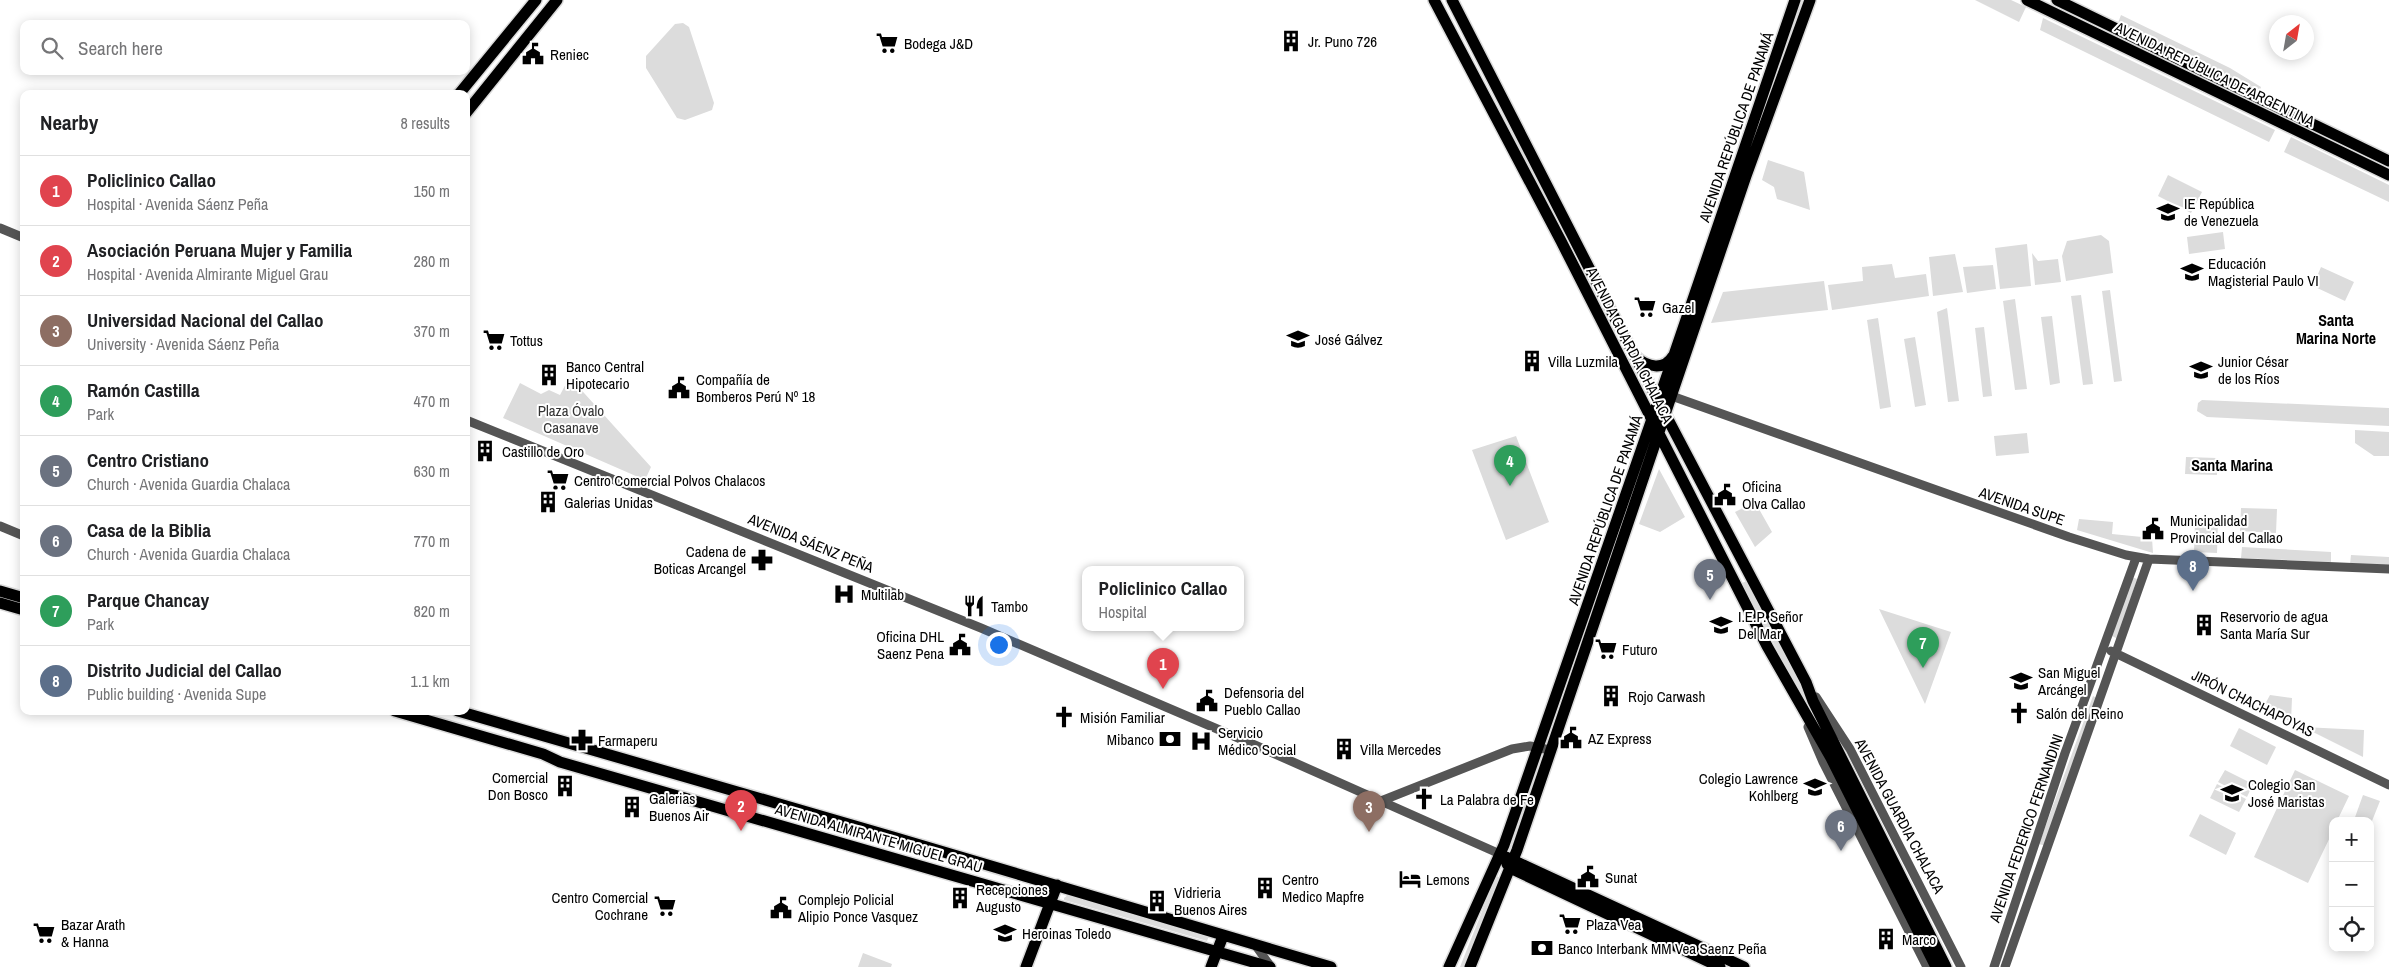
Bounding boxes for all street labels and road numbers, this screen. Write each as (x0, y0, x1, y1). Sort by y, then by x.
street label: AVENIDA REPÚBLICA DE ARGENTINA (2111, 16, 2319, 132)
street label: AVENIDA REPÚBLICA DE PANAMÁ (1693, 28, 1779, 226)
street label: AVENIDA GUARDIA CHALACA (1581, 262, 1679, 427)
street label: AVENIDA REPÚBLICA DE PANAMÁ (1562, 411, 1648, 609)
street label: AVENIDA SUPE (1975, 481, 2068, 530)
street label: AVENIDA SÁENZ PEÑA (744, 508, 878, 578)
street label: JIRÓN CHACHAPOYAS (2188, 664, 2318, 742)
street label: AVENIDA FEDERICO FERNANDINI (1984, 731, 2068, 926)
street label: AVENIDA GUARDIA CHALACA (1850, 734, 1950, 898)
street label: AVENIDA ALMIRANTE MIGUEL GRAU (772, 798, 985, 878)

